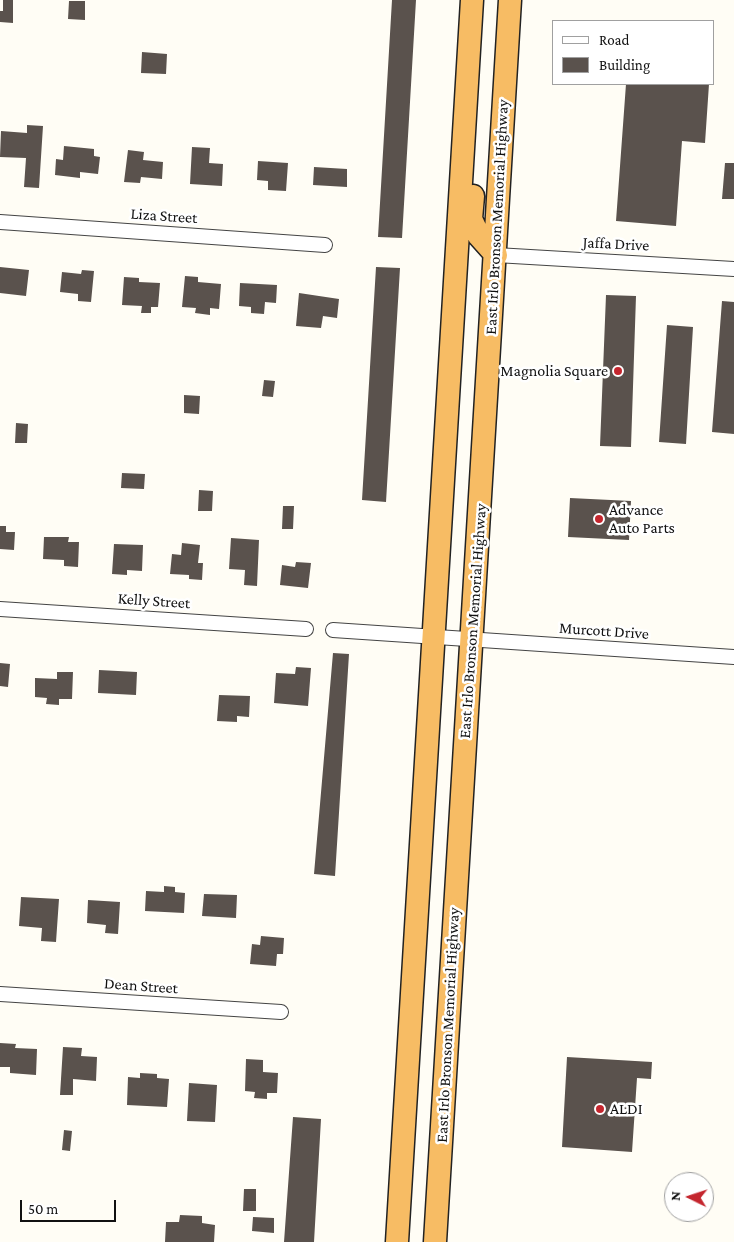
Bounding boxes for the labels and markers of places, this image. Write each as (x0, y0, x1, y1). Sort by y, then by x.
place label: Magnolia Square (500, 361, 608, 381)
marker: Magnolia Square (612, 365, 624, 377)
place label: Advance Auto Parts (609, 500, 675, 538)
marker: Advance Auto Parts (593, 513, 605, 525)
place label: ALDI (610, 1099, 643, 1119)
marker: ALDI (594, 1103, 606, 1115)

